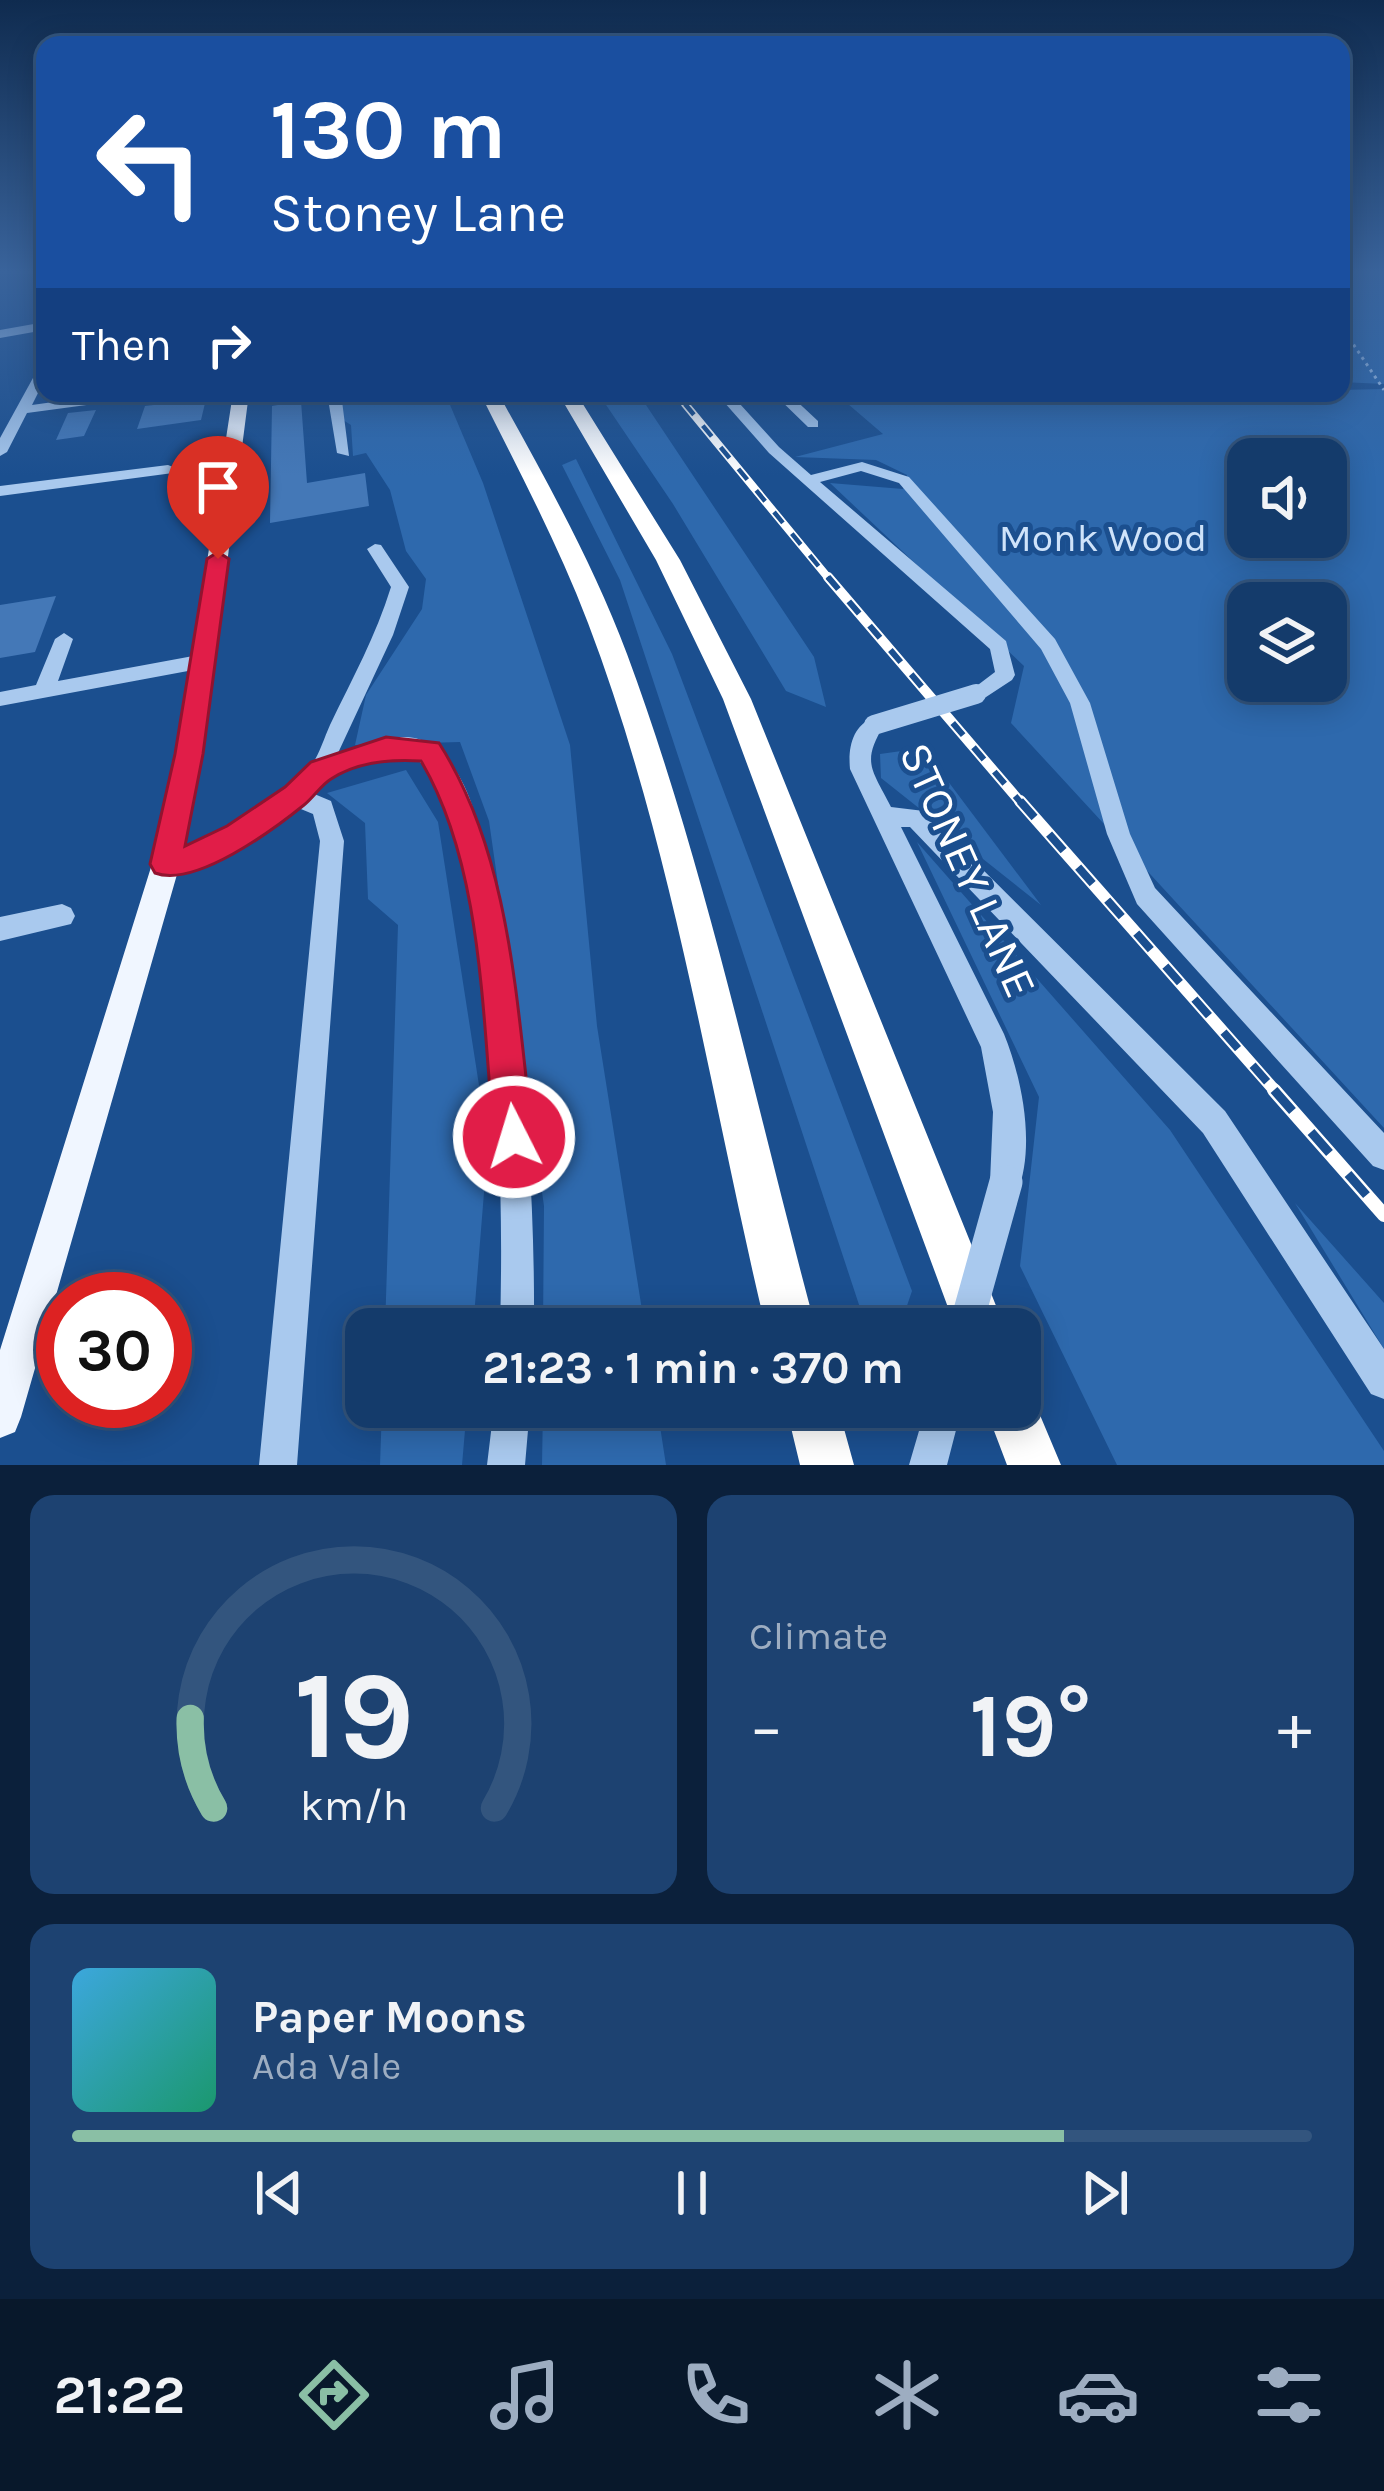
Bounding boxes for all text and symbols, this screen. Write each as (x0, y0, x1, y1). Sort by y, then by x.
text: 130 m (270, 81, 506, 179)
icon: left (72, 84, 228, 240)
text: Stoney Lane (270, 181, 566, 245)
icon: right (196, 312, 262, 378)
text: Then (72, 319, 172, 371)
pin (167, 436, 269, 559)
map controls (1227, 438, 1347, 702)
button: sound (1227, 438, 1347, 558)
icon: arrive (185, 454, 251, 520)
park label: Monk Wood (999, 515, 1207, 561)
button: layers (1227, 582, 1347, 702)
street label: STONEY LANE (889, 735, 1047, 1005)
position arrow (451, 1074, 577, 1200)
speed limit sign: 30 (36, 1272, 192, 1428)
text: 21:23 · 1 min · 370 m (482, 1342, 904, 1394)
text: Climate (749, 1613, 888, 1659)
text: 19 (293, 1643, 414, 1788)
text: 19° (970, 1673, 1091, 1779)
text: − (749, 1688, 784, 1766)
text: + (1277, 1688, 1312, 1766)
text: km/h (299, 1780, 408, 1830)
text: Paper Moons (252, 1991, 527, 2043)
text: Ada Vale (252, 2043, 401, 2089)
icon: previous (246, 2160, 312, 2226)
icon: pause (659, 2160, 725, 2226)
icon: next (1072, 2160, 1138, 2226)
icon: directions (292, 2353, 376, 2437)
icon: music (483, 2353, 567, 2437)
icon: phone (674, 2353, 758, 2437)
icon: climate (865, 2353, 949, 2437)
icon: car (1056, 2353, 1140, 2437)
icon: filters (1247, 2353, 1331, 2437)
text: 21:22 (53, 2363, 185, 2427)

